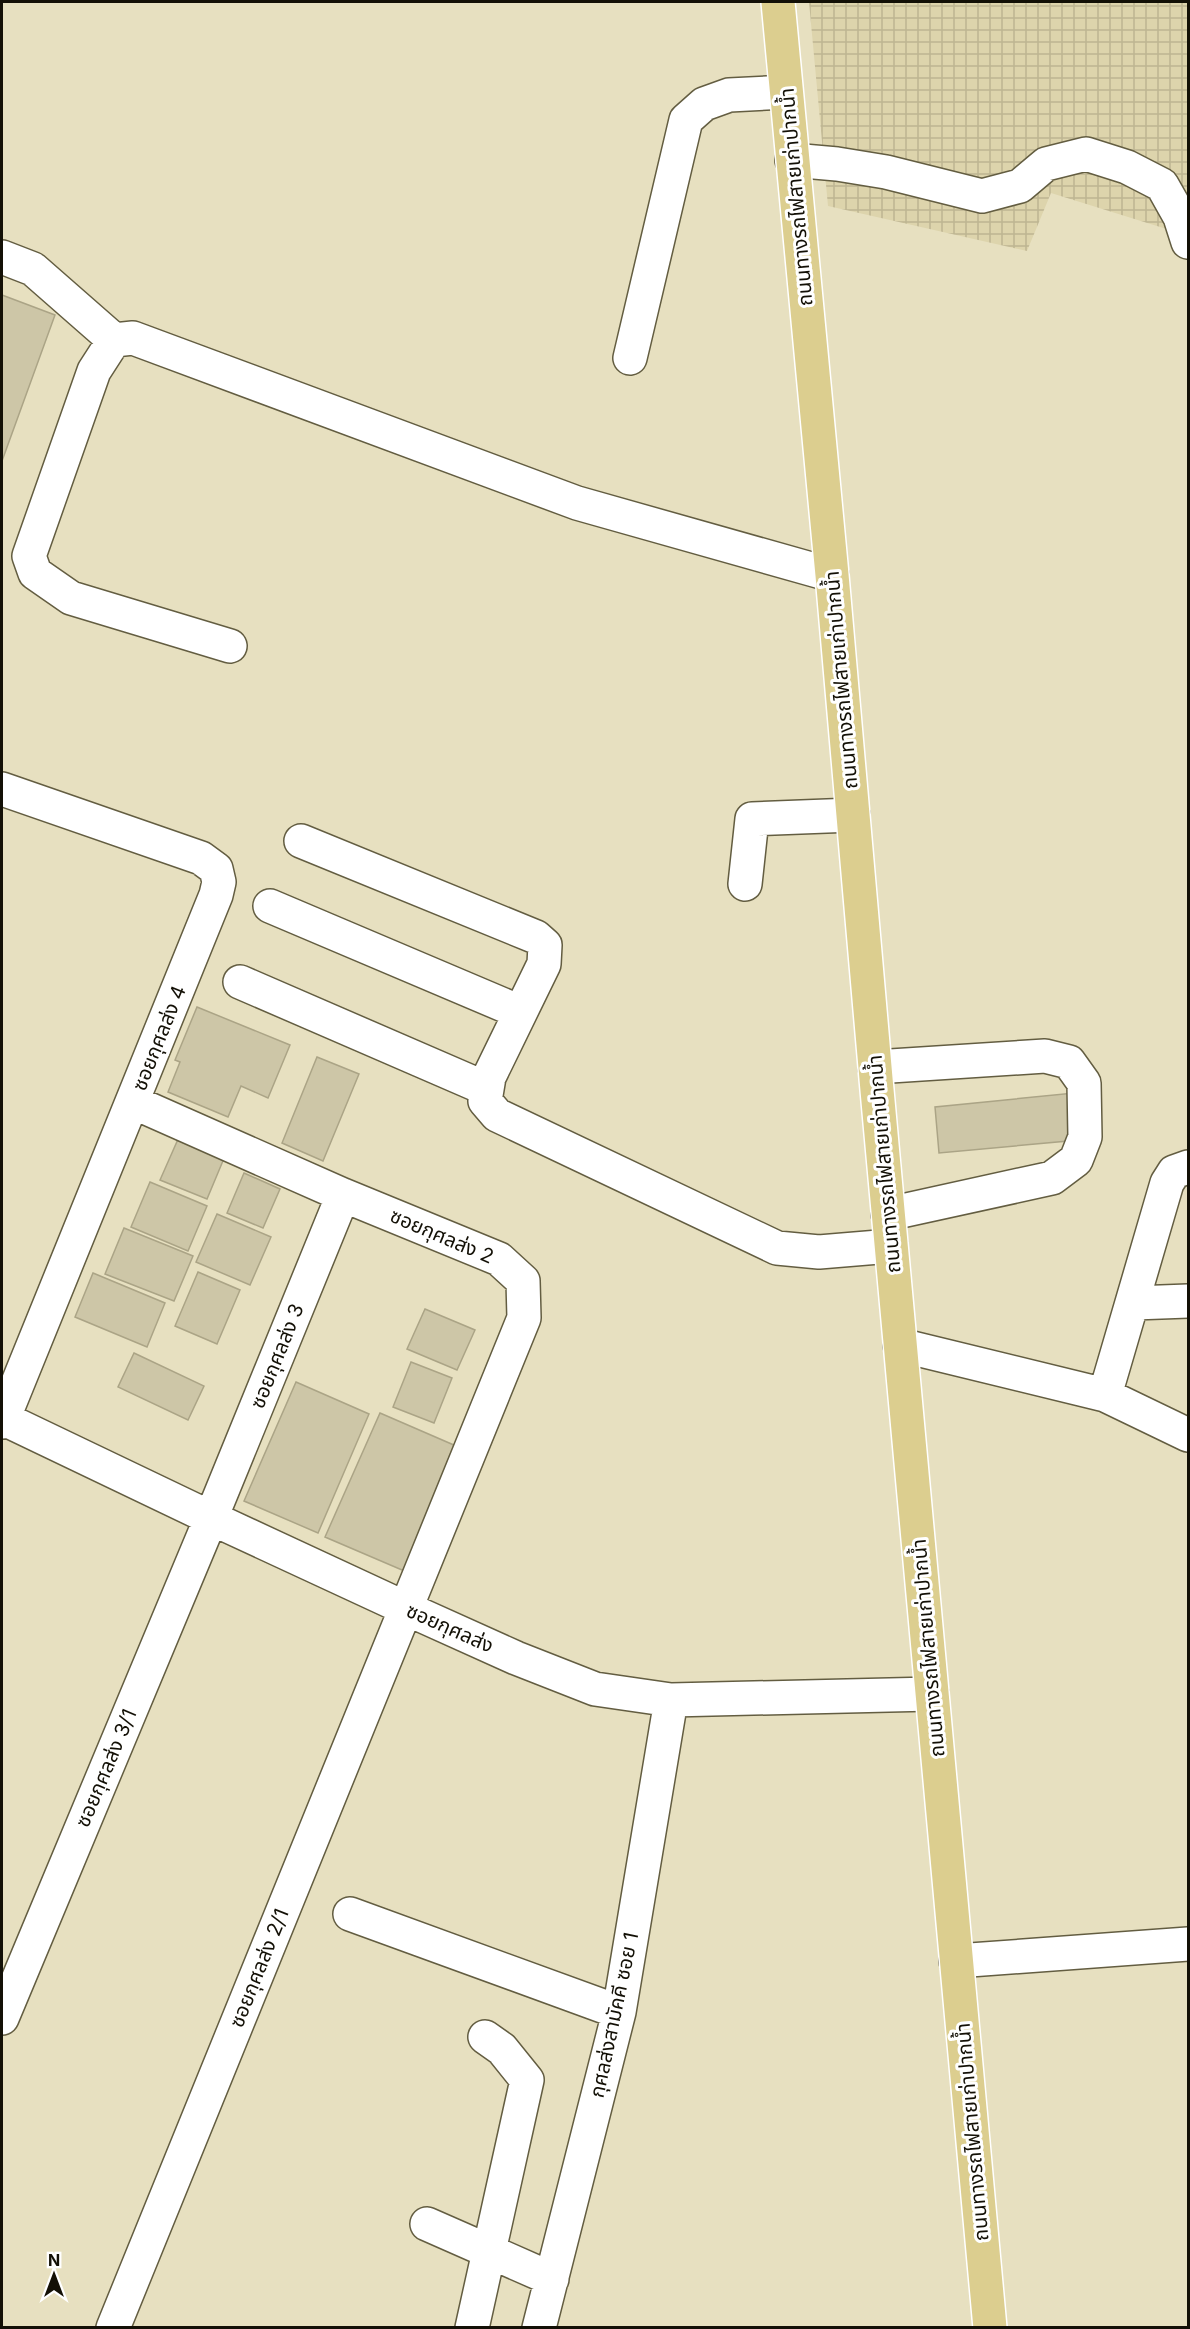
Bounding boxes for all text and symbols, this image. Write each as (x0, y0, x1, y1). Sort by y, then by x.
street label: ถนนทางรถไฟสายเก่าปากน้ำ (773, 87, 817, 307)
street label: ถนนทางรถไฟสายเก่าปากน้ำ (818, 570, 862, 790)
street label: ซอยกุศลส่ง 4 (127, 982, 191, 1094)
street label: ถนนทางรถไฟสายเก่าปากน้ำ (861, 1054, 905, 1274)
street label: ซอยกุศลส่ง 2 (386, 1203, 498, 1269)
street label: ซอยกุศลส่ง 3 (245, 1300, 309, 1412)
street label: ถนนทางรถไฟสายเก่าปากน้ำ (905, 1538, 949, 1758)
street label: ซอยกุศลส่ง (403, 1598, 497, 1658)
street label: ซอยกุศลส่ง 3/1 (70, 1705, 142, 1831)
street label: ซอยกุศลส่ง 2/1 (224, 1905, 294, 2031)
street label: กุศลส่งสามัคคี ซอย 1 (585, 1930, 643, 2100)
street label: ถนนทางรถไฟสายเก่าปากน้ำ (949, 2022, 993, 2242)
north arrow (24, 2245, 84, 2305)
text: N (48, 2250, 60, 2270)

